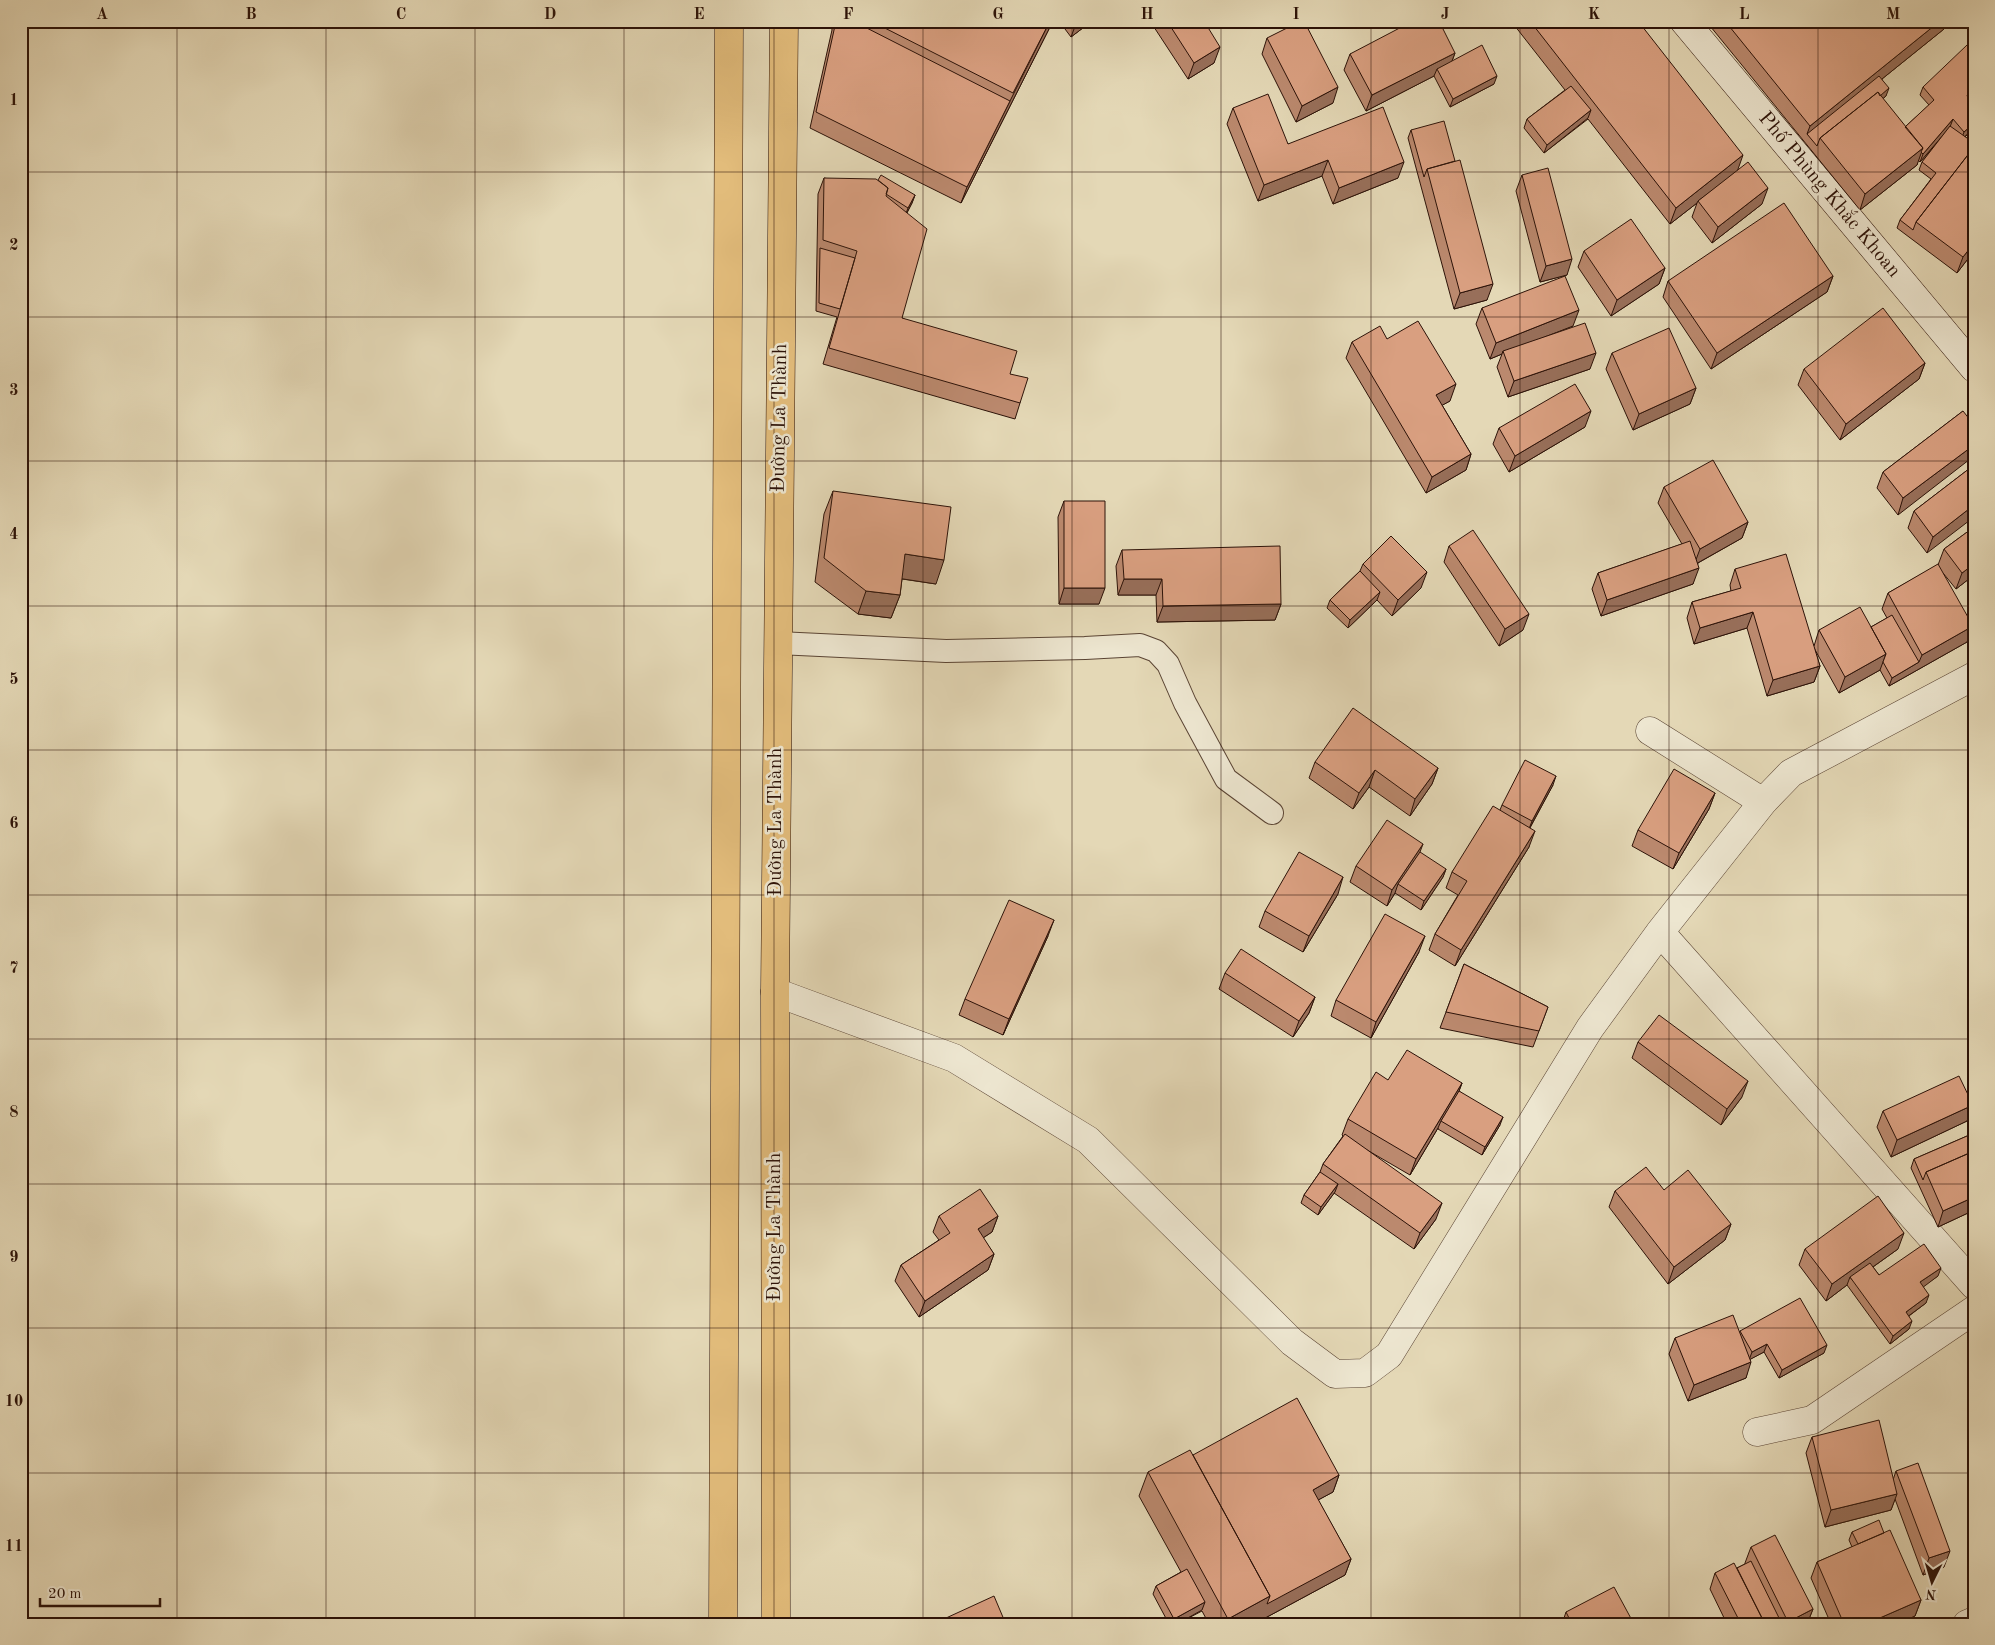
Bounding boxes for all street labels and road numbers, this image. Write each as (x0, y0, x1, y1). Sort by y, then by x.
street label: Phố Phùng Khắc Khoan (1754, 107, 1906, 282)
street label: Đường La Thành (769, 343, 791, 493)
street label: Đường La Thành (766, 748, 786, 896)
street label: Đường La Thành (765, 1153, 785, 1301)

